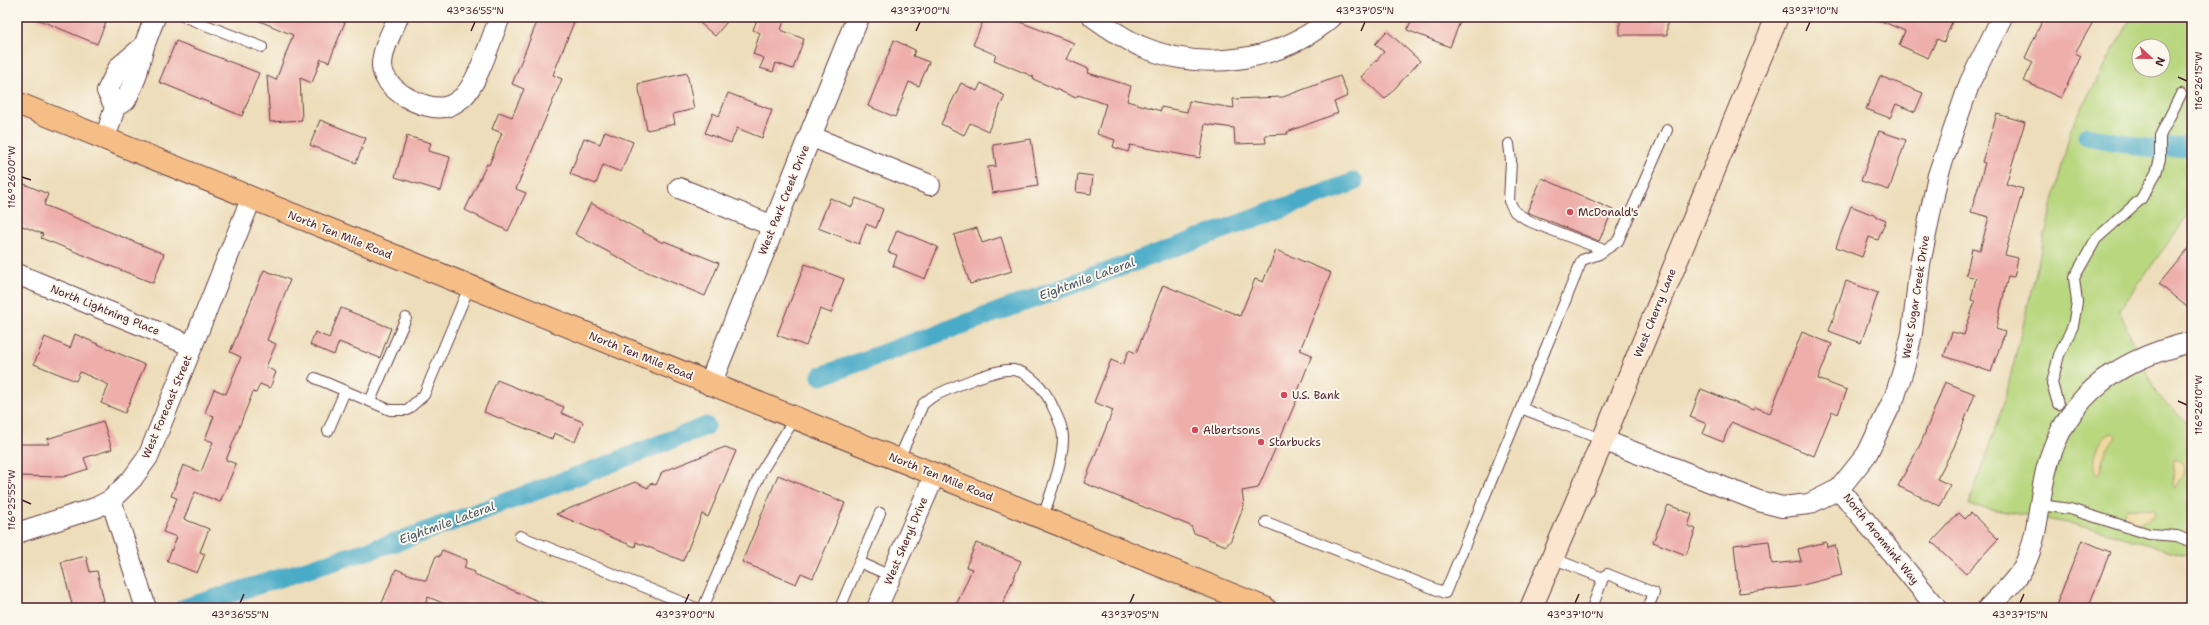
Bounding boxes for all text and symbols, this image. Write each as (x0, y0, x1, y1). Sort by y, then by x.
text: 43°36'55"N (446, 4, 504, 17)
text: 43°37'00"N (890, 4, 950, 17)
text: 43°37'05"N (1336, 4, 1394, 17)
text: 43°37'10"N (1782, 4, 1838, 17)
north arrow (2131, 38, 2171, 78)
text: 116°26'15"W (2192, 51, 2205, 111)
text: N (2151, 55, 2168, 69)
street label: West Park Creek Drive (755, 143, 813, 257)
text: 116°26'00"W (5, 145, 18, 208)
place label: McDonald's (1578, 205, 1638, 220)
street label: North Ten Mile Road (286, 207, 394, 263)
marker: McDonald's (1565, 207, 1575, 217)
street label: West Sugar Creek Drive (1899, 234, 1933, 360)
water label: Eightmile Lateral (1037, 254, 1137, 304)
street label: West Cherry Lane (1630, 266, 1680, 360)
street label: North Lightning Place (48, 281, 162, 339)
street label: North Ten Mile Road (587, 328, 695, 384)
street label: West Forecast Street (138, 353, 196, 461)
text: 116°26'10"W (2192, 375, 2205, 435)
place label: U.S. Bank (1292, 388, 1340, 403)
marker: U.S. Bank (1279, 390, 1289, 400)
place label: Albertsons (1203, 423, 1260, 438)
marker: Albertsons (1190, 425, 1200, 435)
place label: Starbucks (1269, 435, 1321, 450)
marker: Starbucks (1256, 437, 1266, 447)
street label: North Ten Mile Road (887, 449, 995, 505)
text: 116°25'55"W (5, 469, 18, 530)
street label: North Aronmink Way (1840, 490, 1922, 588)
street label: West Sheryl Drive (881, 495, 931, 587)
water label: Eightmile Lateral (397, 498, 497, 548)
text: 43°36'55"N (211, 608, 269, 621)
text: 43°37'00"N (655, 608, 715, 621)
text: 43°37'05"N (1101, 608, 1159, 621)
text: 43°37'10"N (1547, 608, 1603, 621)
text: 43°37'15"N (1992, 608, 2048, 621)

